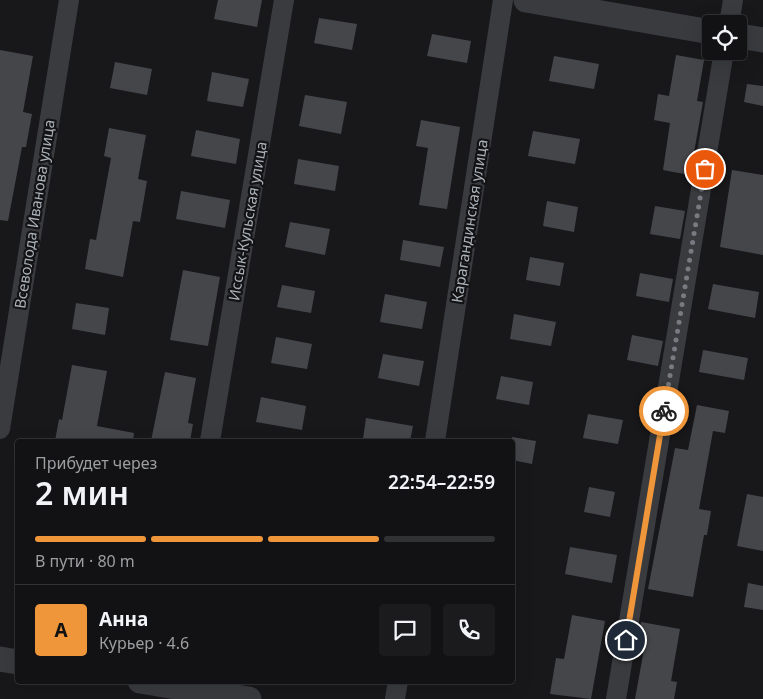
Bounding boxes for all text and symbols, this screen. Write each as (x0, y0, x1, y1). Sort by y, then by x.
map controls (702, 15, 747, 60)
button: locate (702, 15, 747, 60)
street label: Всеволода Иванова улица (9, 118, 59, 310)
street label: Карагандинская улица (446, 138, 492, 304)
street label: Иссык-Кульская улица (223, 140, 271, 302)
pin (684, 148, 726, 190)
icon: bag (691, 155, 719, 183)
courier (639, 386, 689, 436)
icon: bike (650, 397, 678, 425)
text: Прибудет через (35, 452, 157, 474)
text: 22:54–22:59 (388, 469, 495, 495)
text: 2 мин (35, 471, 129, 514)
text: В пути · 80 m (35, 550, 135, 572)
button: chat (379, 604, 431, 656)
button: phone (443, 604, 495, 656)
text: Анна (99, 606, 148, 632)
text: А (54, 617, 68, 643)
pin (605, 619, 647, 661)
icon: home (612, 626, 640, 654)
text: Курьер · 4.6 (99, 632, 189, 654)

